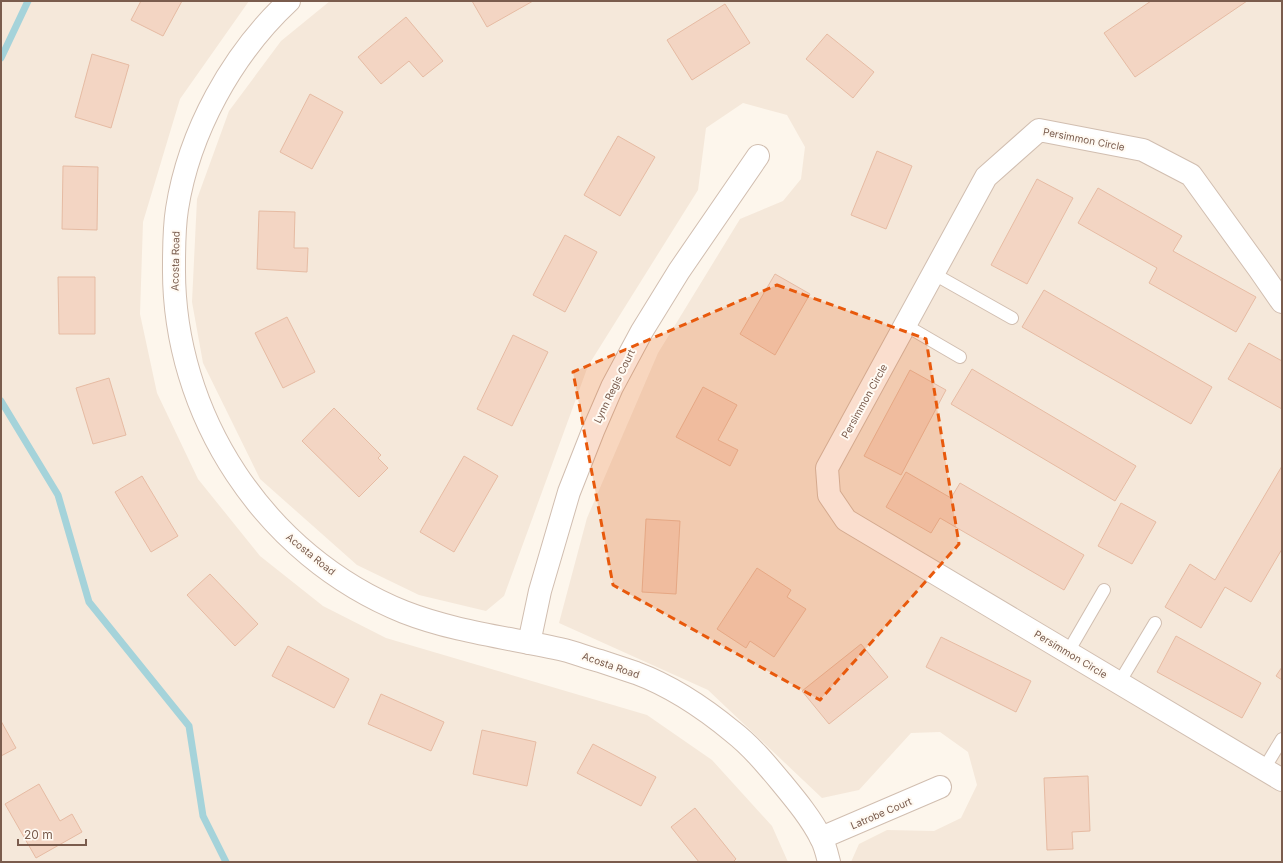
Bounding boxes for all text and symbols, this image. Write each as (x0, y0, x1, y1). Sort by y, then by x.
street label: Persimmon Circle (1042, 125, 1126, 153)
street label: Acosta Road (168, 231, 182, 291)
street label: Lynn Regis Court (591, 347, 637, 425)
street label: Persimmon Circle (839, 362, 889, 440)
street label: Acosta Road (284, 531, 338, 577)
street label: Persimmon Circle (1032, 627, 1110, 681)
street label: Acosta Road (581, 650, 641, 680)
street label: Latrobe Court (849, 794, 914, 831)
scale bar (18, 821, 86, 847)
text: 20 m (24, 827, 53, 842)

